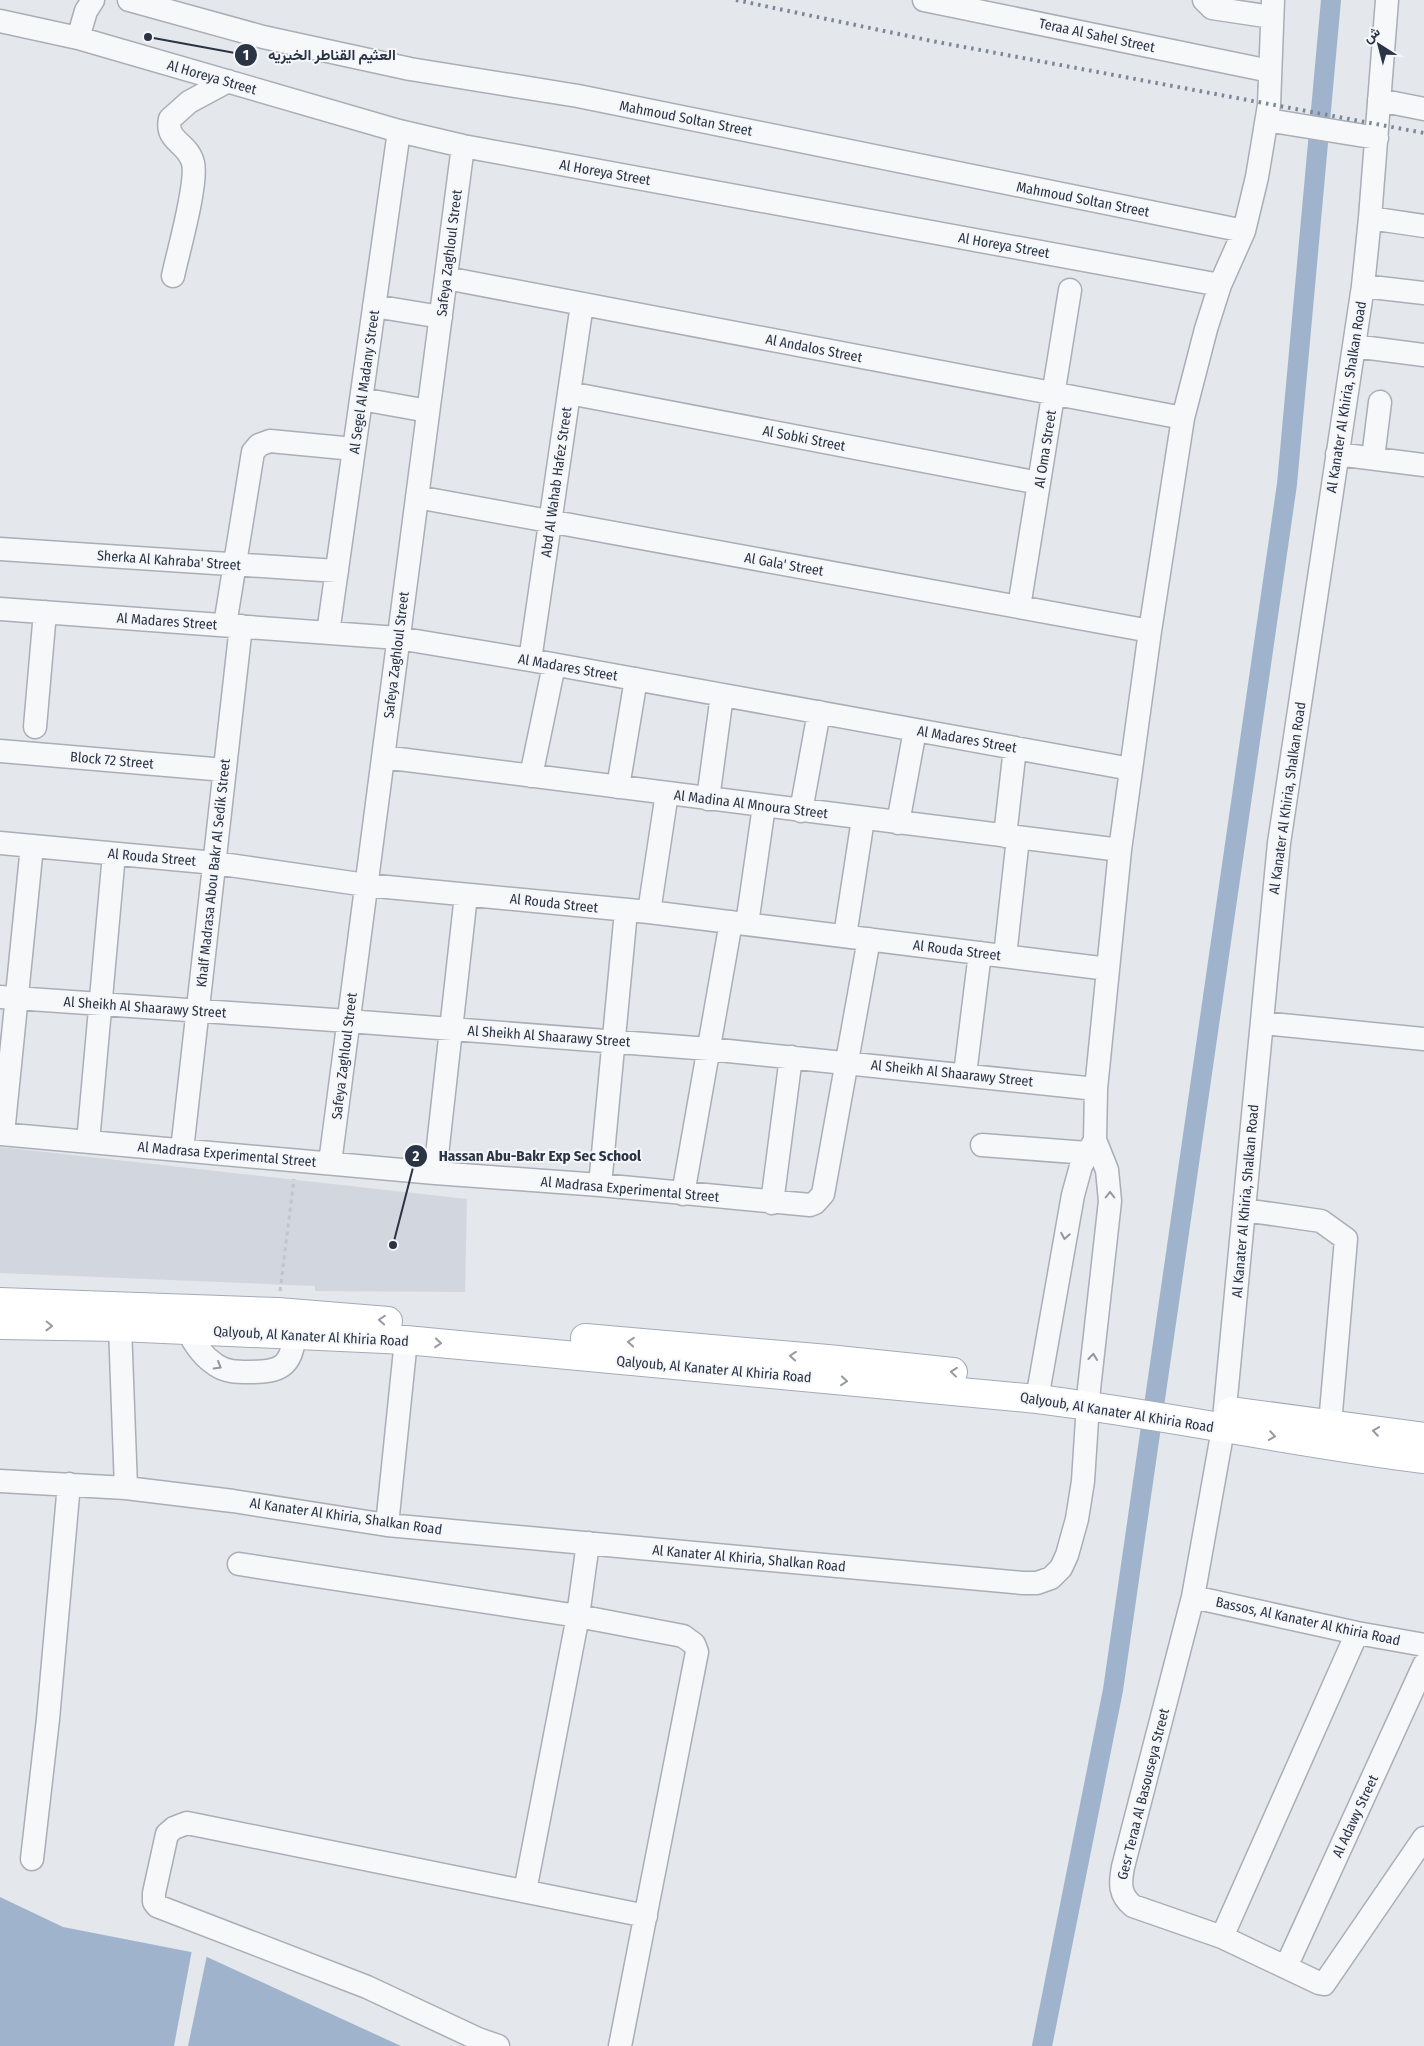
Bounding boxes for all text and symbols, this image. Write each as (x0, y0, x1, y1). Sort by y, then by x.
street label: Teraa Al Sahel Street (1037, 15, 1157, 56)
north arrow (1354, 20, 1404, 70)
text: ش (1360, 23, 1384, 47)
callout: العثيم القناطر الخيريه (233, 40, 406, 70)
text: 1 (243, 46, 249, 64)
text: العثيم القناطر الخيريه (268, 46, 396, 65)
street label: Al Horeya Street (165, 57, 259, 98)
street label: Mahmoud Soltan Street (618, 97, 754, 140)
street label: Al Horeya Street (558, 156, 652, 189)
street label: Mahmoud Soltan Street (1015, 178, 1151, 221)
street label: Safeya Zaghloul Street (433, 188, 466, 318)
street label: Al Horeya Street (957, 229, 1051, 262)
street label: Al Kanater Al Khiria, Shalkan Road (1323, 300, 1370, 494)
street label: Al Segel Al Madany Street (346, 309, 383, 455)
street label: Al Andalos Street (764, 331, 864, 366)
street label: Abd Al Wahab Hafez Street (538, 406, 576, 558)
street label: Al Oma Street (1031, 409, 1060, 489)
street label: Al Sobki Street (761, 422, 847, 455)
street label: Sherka Al Kahraba' Street (96, 547, 242, 574)
street label: Al Gala' Street (743, 549, 825, 580)
street label: Safeya Zaghloul Street (380, 590, 413, 720)
street label: Al Madares Street (116, 610, 218, 634)
street label: Al Madares Street (517, 650, 619, 685)
street label: Al Kanater Al Khiria, Shalkan Road (1266, 701, 1309, 895)
street label: Al Madares Street (916, 722, 1018, 757)
street label: Block 72 Street (69, 748, 155, 773)
street label: Khalf Madrasa Abou Bakr Al Sedik Street (193, 757, 234, 988)
street label: Al Madina Al Mnoura Street (673, 787, 829, 822)
street label: Al Rouda Street (107, 845, 197, 870)
street label: Al Rouda Street (509, 890, 599, 917)
street label: Al Rouda Street (912, 937, 1002, 964)
street label: Safeya Zaghloul Street (328, 991, 361, 1121)
street label: Al Sheikh Al Shaarawy Street (63, 993, 227, 1022)
street label: Al Sheikh Al Shaarawy Street (467, 1022, 631, 1051)
street label: Al Sheikh Al Shaarawy Street (870, 1057, 1034, 1091)
street label: Al Kanater Al Khiria, Shalkan Road (1229, 1104, 1262, 1298)
street label: Al Madrasa Experimental Street (137, 1138, 317, 1171)
callout: Hassan Abu-Bakr Exp Sec School (404, 1141, 651, 1171)
text: 2 (412, 1147, 420, 1165)
text: Hassan Abu-Bakr Exp Sec School (439, 1147, 642, 1165)
street label: Al Madrasa Experimental Street (540, 1173, 720, 1206)
one-way arrow (1105, 1191, 1115, 1198)
one-way arrow (1061, 1231, 1071, 1240)
one-way arrow (377, 1315, 385, 1326)
one-way arrow (45, 1320, 53, 1331)
street label: Qalyoub, Al Kanater Al Khiria Road (213, 1323, 409, 1350)
one-way arrow (626, 1336, 634, 1347)
one-way arrow (435, 1337, 443, 1348)
one-way arrow (788, 1351, 796, 1362)
street label: Qalyoub, Al Kanater Al Khiria Road (616, 1352, 812, 1386)
one-way arrow (1087, 1352, 1098, 1360)
one-way arrow (212, 1359, 221, 1369)
one-way arrow (950, 1367, 958, 1378)
one-way arrow (840, 1375, 848, 1386)
street label: Qalyoub, Al Kanater Al Khiria Road (1019, 1389, 1215, 1436)
one-way arrow (1371, 1426, 1379, 1437)
one-way arrow (1268, 1430, 1276, 1441)
street label: Al Kanater Al Khiria, Shalkan Road (249, 1495, 443, 1538)
street label: Al Kanater Al Khiria, Shalkan Road (652, 1542, 846, 1575)
street label: Bassos, Al Kanater Al Khiria Road (1214, 1594, 1402, 1649)
street label: Gesr Teraa Al Basouseya Street (1114, 1706, 1173, 1882)
street label: Al Adawy Street (1329, 1772, 1382, 1860)

